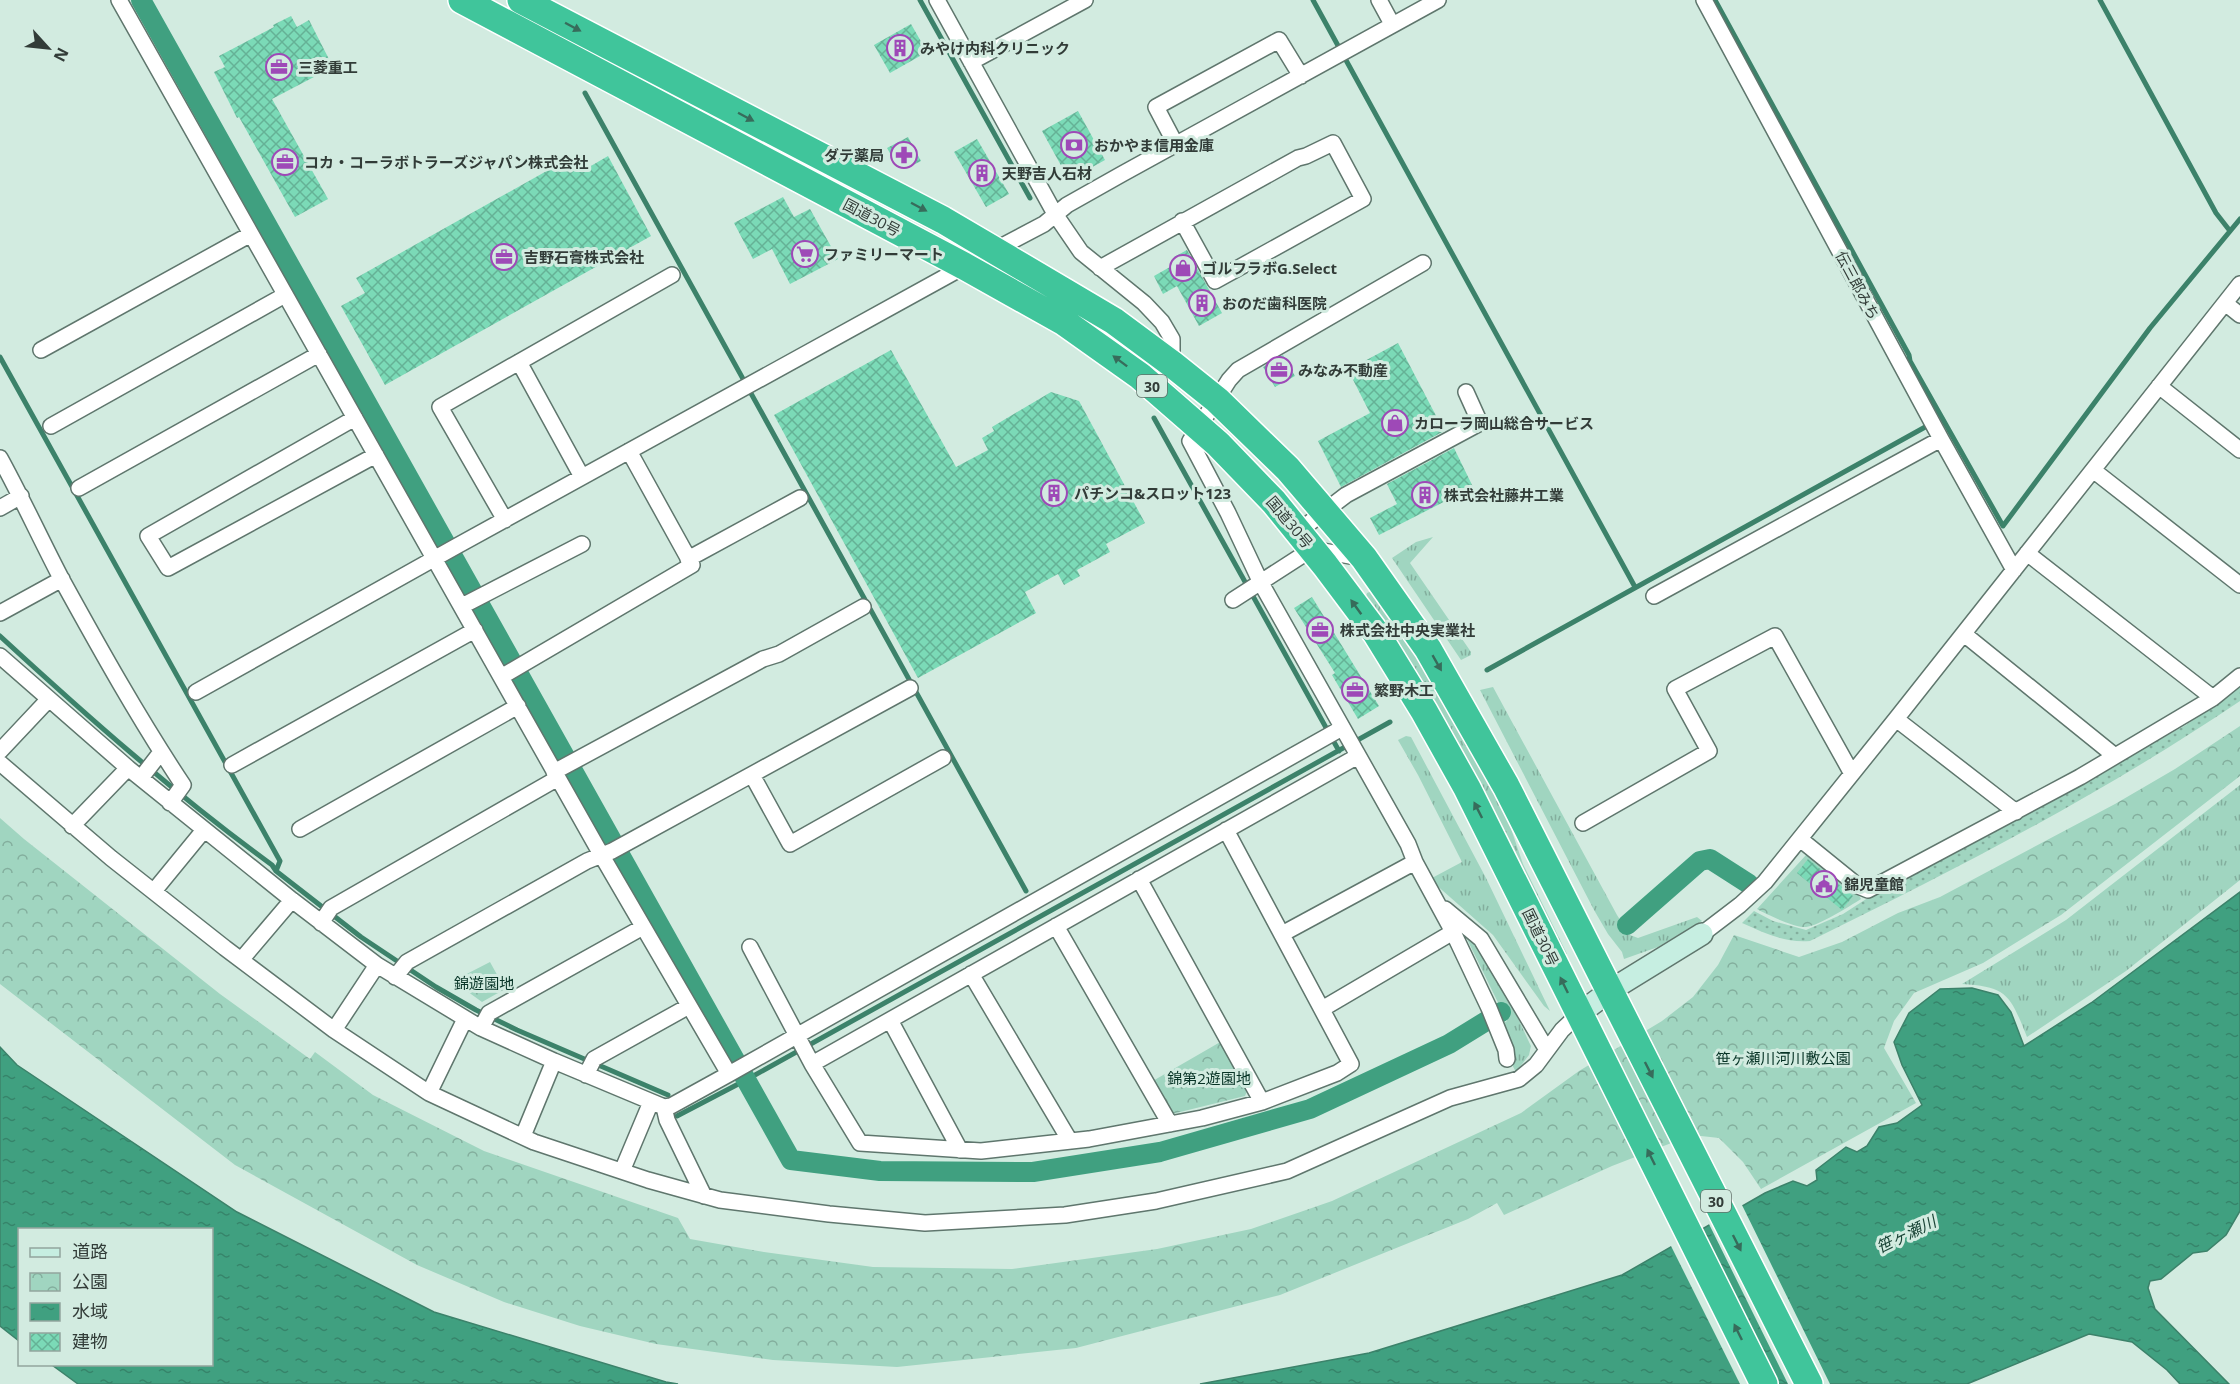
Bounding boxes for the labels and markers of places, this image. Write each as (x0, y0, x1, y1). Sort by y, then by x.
building icon: みやけ内科クリニック (885, 33, 915, 63)
place label: みやけ内科クリニック (920, 38, 1070, 58)
office icon: 三菱重工 (264, 52, 294, 82)
place label: 三菱重工 (298, 57, 358, 77)
bank icon: おかやま信用金庫 (1059, 130, 1089, 160)
place label: おかやま信用金庫 (1094, 135, 1214, 155)
pharmacy icon: ダテ薬局 (889, 140, 919, 170)
place label: ダテ薬局 (824, 145, 884, 165)
office icon: コカ・コーラボトラーズジャパン株式会社 (270, 147, 300, 177)
place label: コカ・コーラボトラーズジャパン株式会社 (304, 152, 588, 172)
building icon: 天野吉人石材 (967, 158, 997, 188)
place label: 天野吉人石材 (1002, 163, 1092, 183)
supermarket icon: ファミリーマート (790, 239, 820, 269)
office icon: 吉野石膏株式会社 (489, 242, 519, 272)
place label: ファミリーマート (824, 244, 944, 264)
place label: 吉野石膏株式会社 (524, 247, 644, 267)
shop icon: ゴルフラボG.Select (1168, 253, 1198, 283)
place label: ゴルフラボG.Select (1202, 258, 1337, 278)
building icon: おのだ歯科医院 (1187, 288, 1217, 318)
place label: おのだ歯科医院 (1222, 293, 1327, 313)
office icon: みなみ不動産 (1264, 355, 1294, 385)
place label: みなみ不動産 (1298, 360, 1388, 380)
shop icon: カローラ岡山総合サービス (1380, 408, 1410, 438)
place label: カローラ岡山総合サービス (1414, 413, 1594, 433)
building icon: パチンコ&スロット123 (1039, 478, 1069, 508)
building icon: 株式会社藤井工業 (1410, 480, 1440, 510)
place label: パチンコ&スロット123 (1074, 483, 1231, 503)
place label: 株式会社藤井工業 (1444, 485, 1564, 505)
office icon: 株式会社中央実業社 (1305, 615, 1335, 645)
place label: 株式会社中央実業社 (1340, 620, 1475, 640)
office icon: 繁野木工 (1340, 675, 1370, 705)
place label: 繁野木工 (1374, 680, 1434, 700)
public building icon: 錦児童館 (1809, 869, 1839, 899)
place label: 錦児童館 (1844, 874, 1904, 894)

